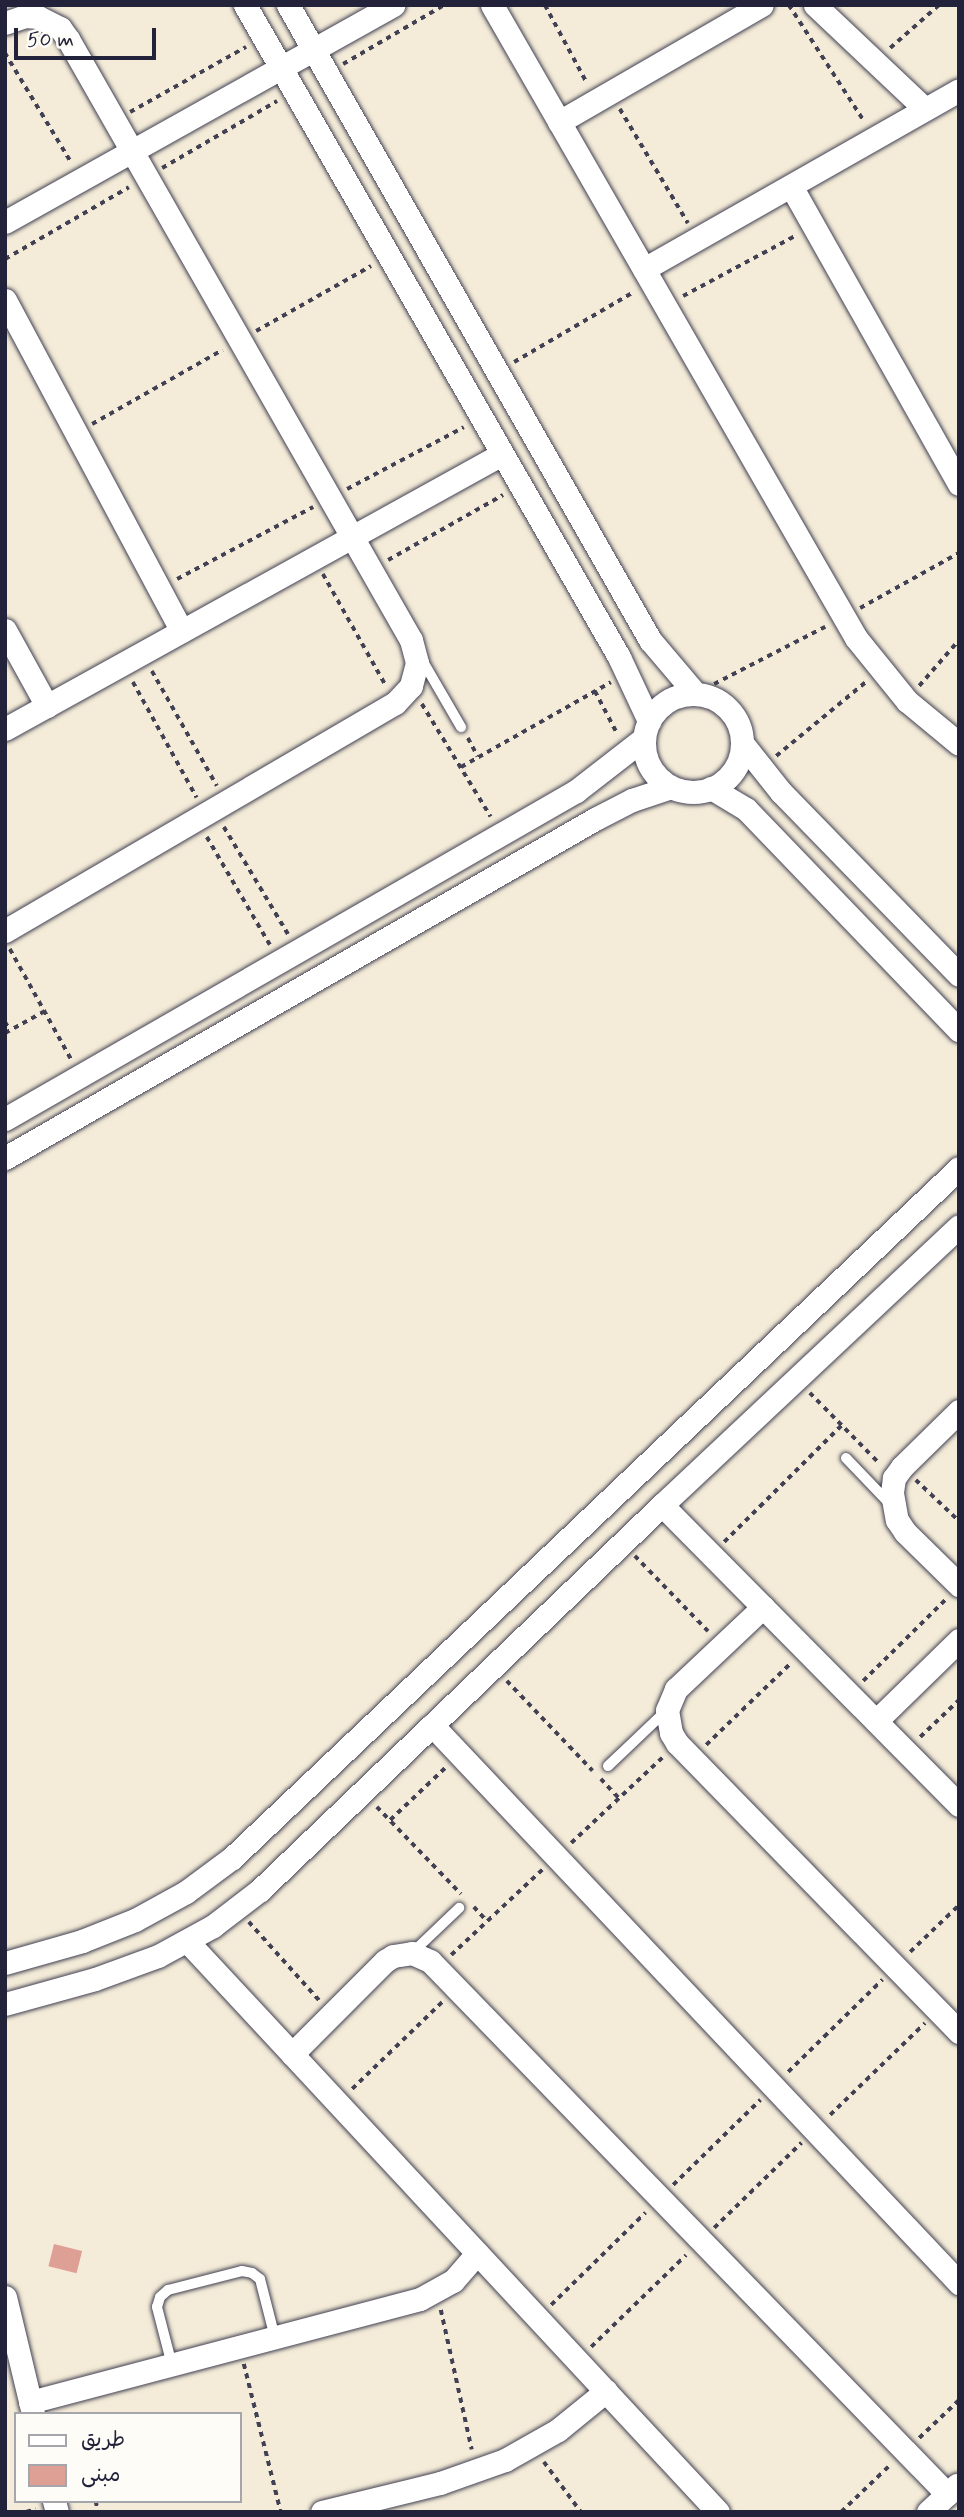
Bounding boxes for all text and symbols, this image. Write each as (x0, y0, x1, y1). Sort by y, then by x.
scale bar (18, 14, 159, 58)
text: 50 m (27, 26, 74, 54)
legend (14, 2412, 242, 2503)
text: طريق (81, 2426, 125, 2454)
text: مبنى (81, 2461, 120, 2489)

